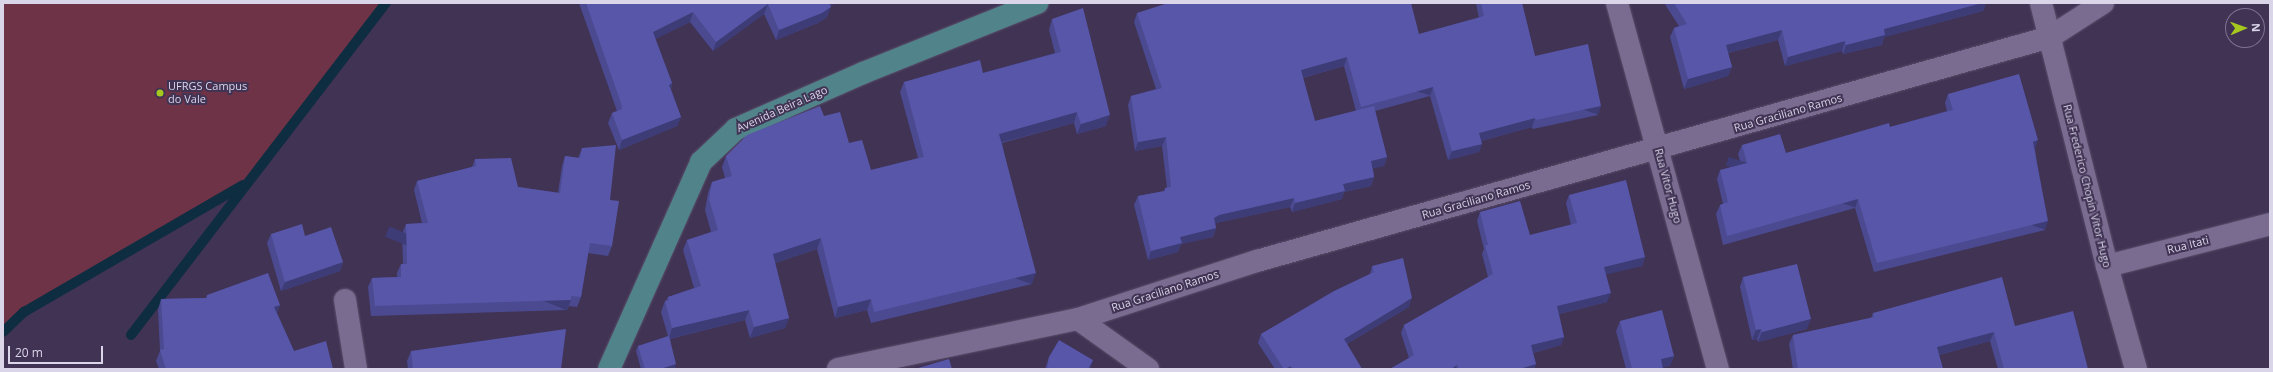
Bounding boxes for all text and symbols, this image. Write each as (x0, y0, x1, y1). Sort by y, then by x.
north arrow (2225, 8, 2265, 48)
text: N (2249, 23, 2264, 32)
place label: UFRGS Campus do Vale (168, 80, 247, 106)
street label: Avenida Beira Lago (735, 83, 829, 135)
marker: UFRGS Campus do Vale (155, 88, 165, 98)
street label: Rua Graciliano Ramos (1732, 91, 1844, 135)
street label: Rua Frederico Chopin Vitor Hugo (2060, 103, 2114, 269)
street label: Rua Vitor Hugo (1652, 147, 1684, 225)
street label: Rua Graciliano Ramos (1420, 178, 1532, 222)
street label: Rua Itati (2166, 233, 2210, 257)
street label: Rua Graciliano Ramos (1110, 267, 1220, 315)
scale bar (10, 338, 105, 364)
text: 20 m (15, 344, 43, 361)

